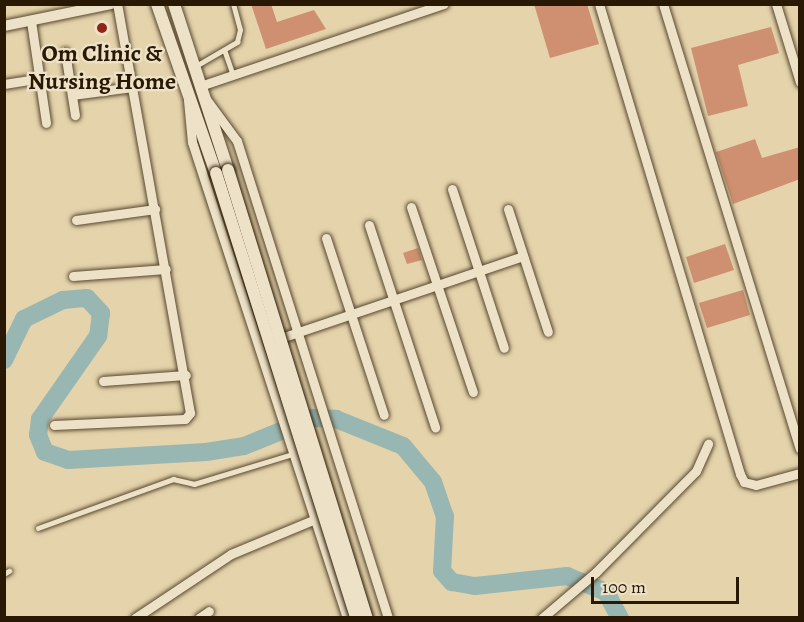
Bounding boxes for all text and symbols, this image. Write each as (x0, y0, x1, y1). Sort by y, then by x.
marker: Om Clinic & Nursing Home (93, 19, 111, 37)
place label: Om Clinic & Nursing Home (28, 40, 176, 96)
scale bar (594, 565, 742, 603)
text: 100 m (602, 575, 646, 599)

